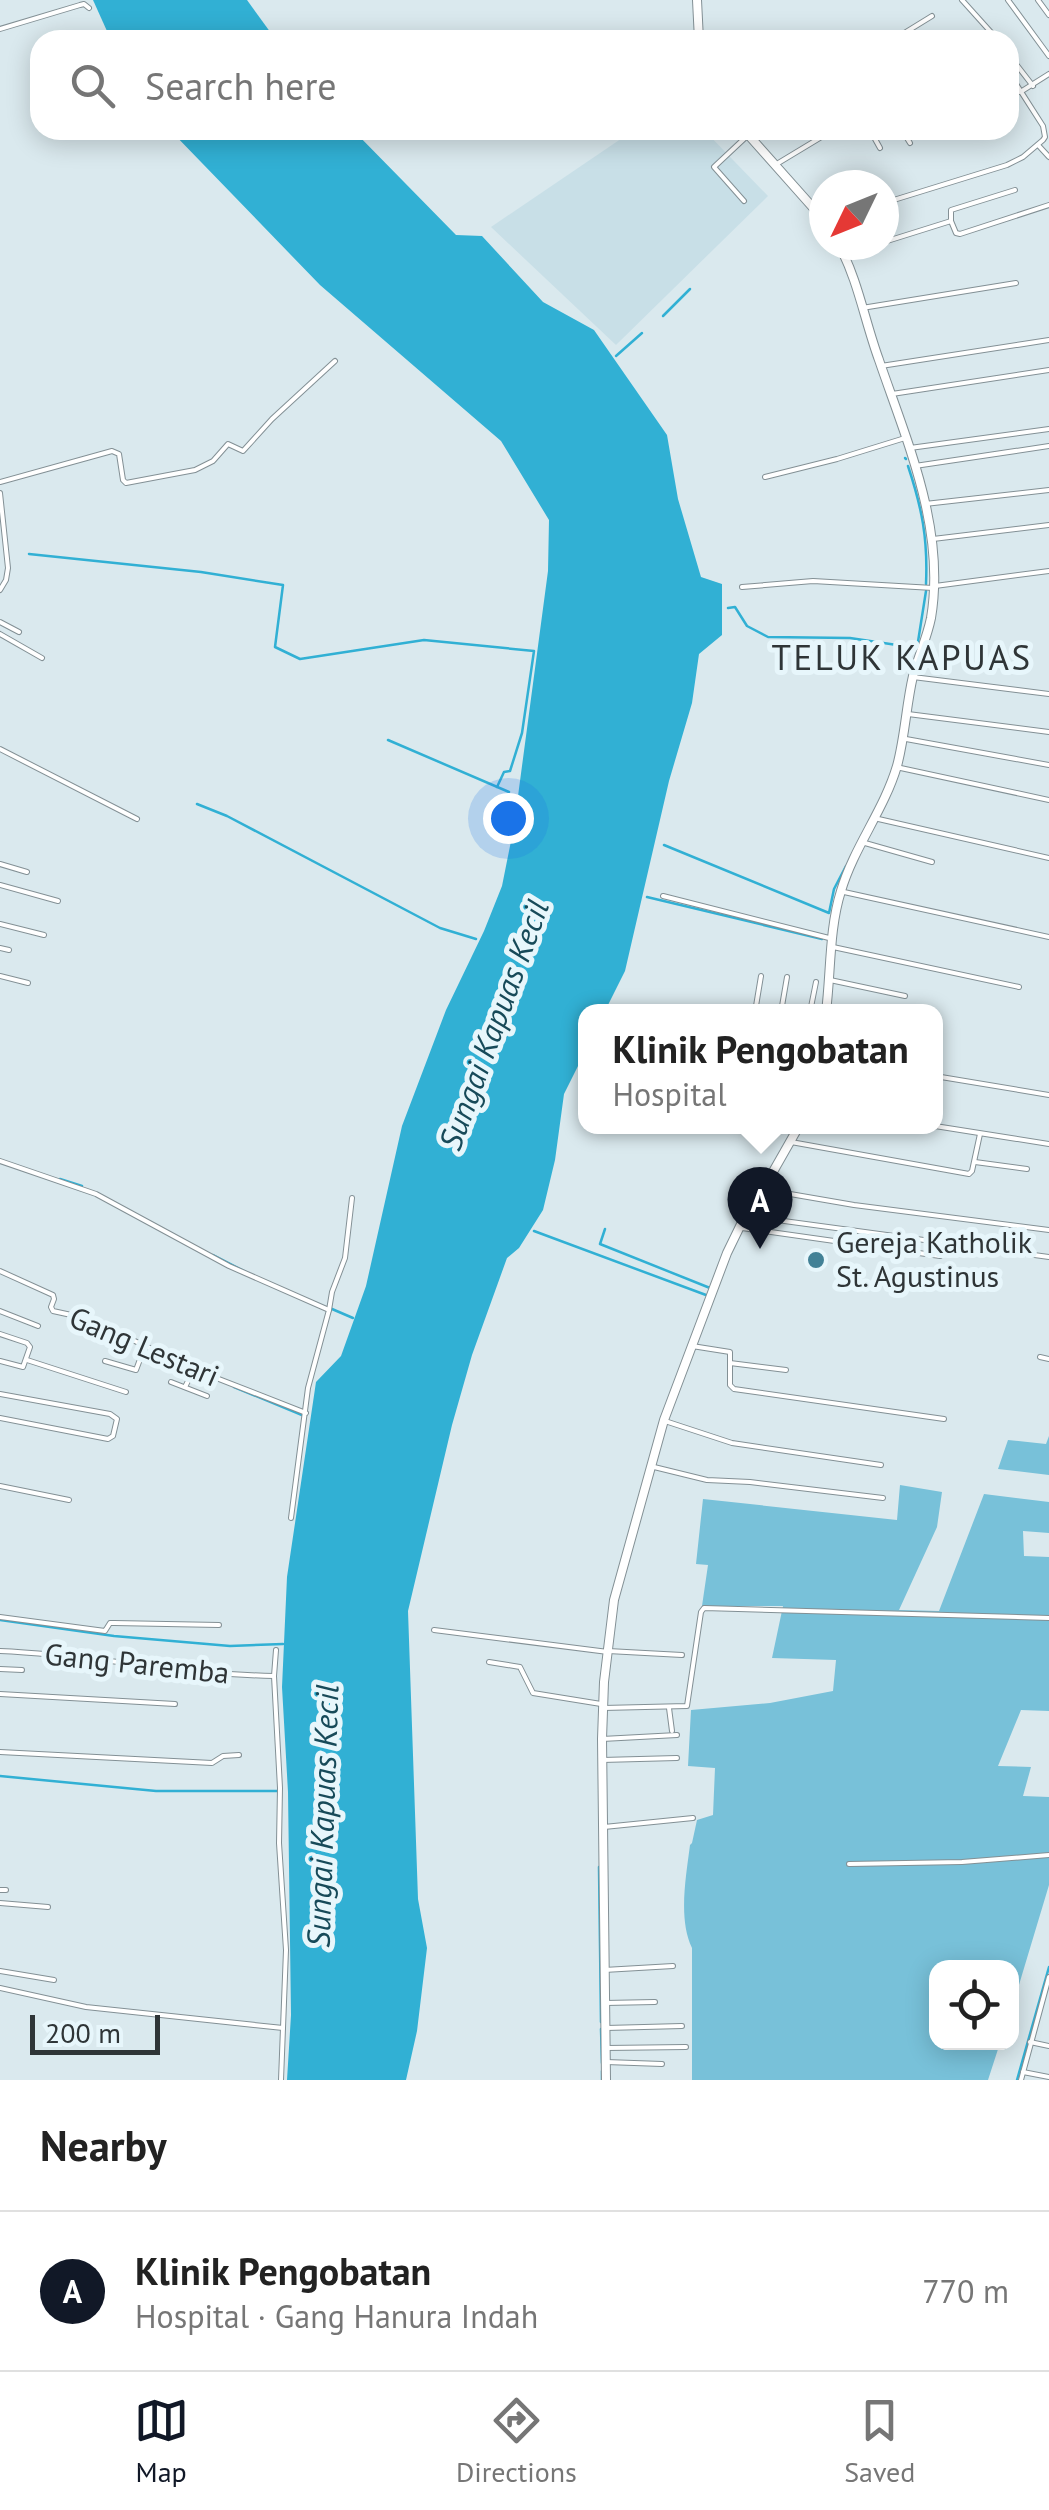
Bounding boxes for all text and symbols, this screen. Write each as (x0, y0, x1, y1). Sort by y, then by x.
search box (30, 30, 1019, 140)
icon: search (65, 58, 120, 113)
text: Search here (145, 61, 337, 110)
north arrow (809, 170, 899, 260)
district label: TELUK KAPUAS (772, 634, 1032, 680)
your location (483, 793, 534, 844)
water label: Sungai Kapuas Kecil (428, 893, 558, 1156)
popup (578, 1004, 943, 1134)
text: Klinik Pengobatan (612, 1024, 909, 1073)
text: Hospital (612, 1073, 726, 1115)
pin: A (728, 1166, 792, 1249)
place label: Gereja Katholik St. Agustinus (836, 1222, 1033, 1295)
marker: Gereja Katholik St. Agustinus (805, 1249, 827, 1271)
street label: Gang Lestari (64, 1297, 225, 1395)
street label: Gang Paremba (43, 1633, 231, 1692)
water label: Sungai Kapuas Kecil (296, 1683, 348, 1948)
map controls (929, 1960, 1019, 2050)
button: locate (929, 1960, 1019, 2050)
scale bar (30, 2010, 160, 2054)
text: 200 m (45, 2014, 121, 2051)
text: Nearby (40, 2118, 167, 2173)
text: Klinik Pengobatan (135, 2246, 431, 2295)
text: A (63, 2270, 82, 2312)
text: 770 m (922, 2270, 1009, 2312)
text: Hospital · Gang Hanura Indah (135, 2295, 538, 2337)
tab: Map (134, 2393, 189, 2490)
tab: Directions (456, 2393, 577, 2490)
tab: Saved (844, 2393, 915, 2490)

